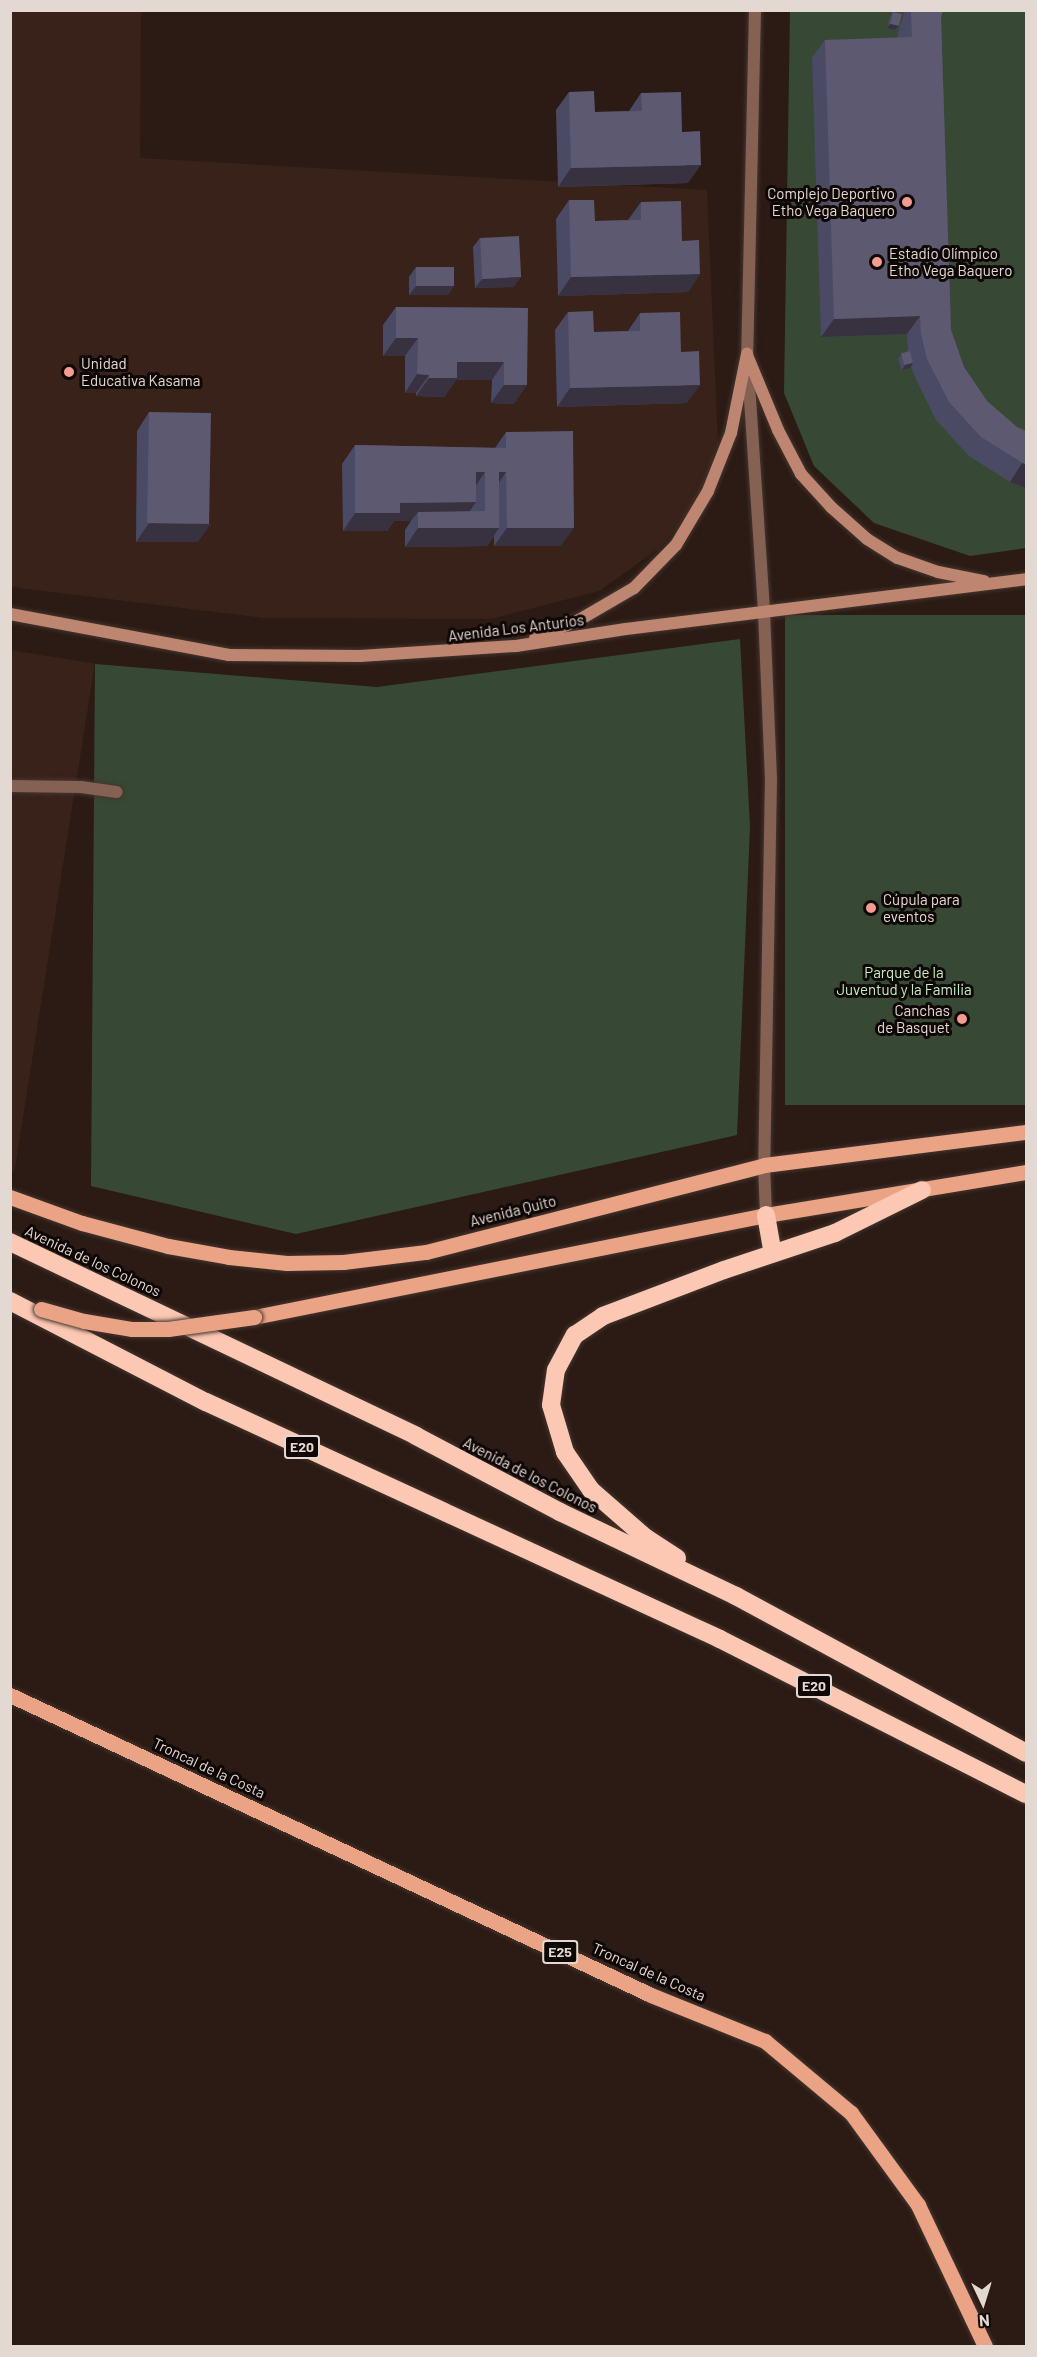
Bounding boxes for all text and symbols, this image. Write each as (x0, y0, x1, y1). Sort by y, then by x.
place label: Complejo Deportivo Etho Vega Baquero (767, 184, 895, 219)
marker: Complejo Deportivo Etho Vega Baquero (900, 195, 914, 209)
place label: Estadio Olímpico Etho Vega Baquero (889, 244, 1012, 279)
marker: Estadio Olímpico Etho Vega Baquero (870, 255, 884, 269)
place label: Unidad Educativa Kasama (81, 354, 200, 389)
marker: Unidad Educativa Kasama (62, 365, 76, 379)
street label: Avenida Los Anturios (447, 611, 585, 645)
place label: Cúpula para eventos (883, 890, 960, 925)
marker: Cúpula para eventos (864, 901, 878, 915)
park label: Parque de la Juventud y la Familia (836, 963, 972, 998)
place label: Canchas de Basquet (877, 1001, 950, 1036)
marker: Canchas de Basquet (955, 1012, 969, 1026)
street label: Avenida Quito (468, 1192, 558, 1230)
street label: Avenida de los Colonos (22, 1222, 164, 1300)
street label: Avenida de los Colonos (460, 1433, 600, 1517)
road number: E20 (284, 1436, 320, 1458)
road number: E20 (796, 1675, 832, 1697)
street label: Troncal de la Costa (150, 1734, 268, 1802)
street label: Troncal de la Costa (590, 1939, 708, 2005)
road number: E25 (542, 1941, 578, 1963)
north arrow (953, 2273, 1013, 2333)
text: N (978, 2312, 990, 2331)

